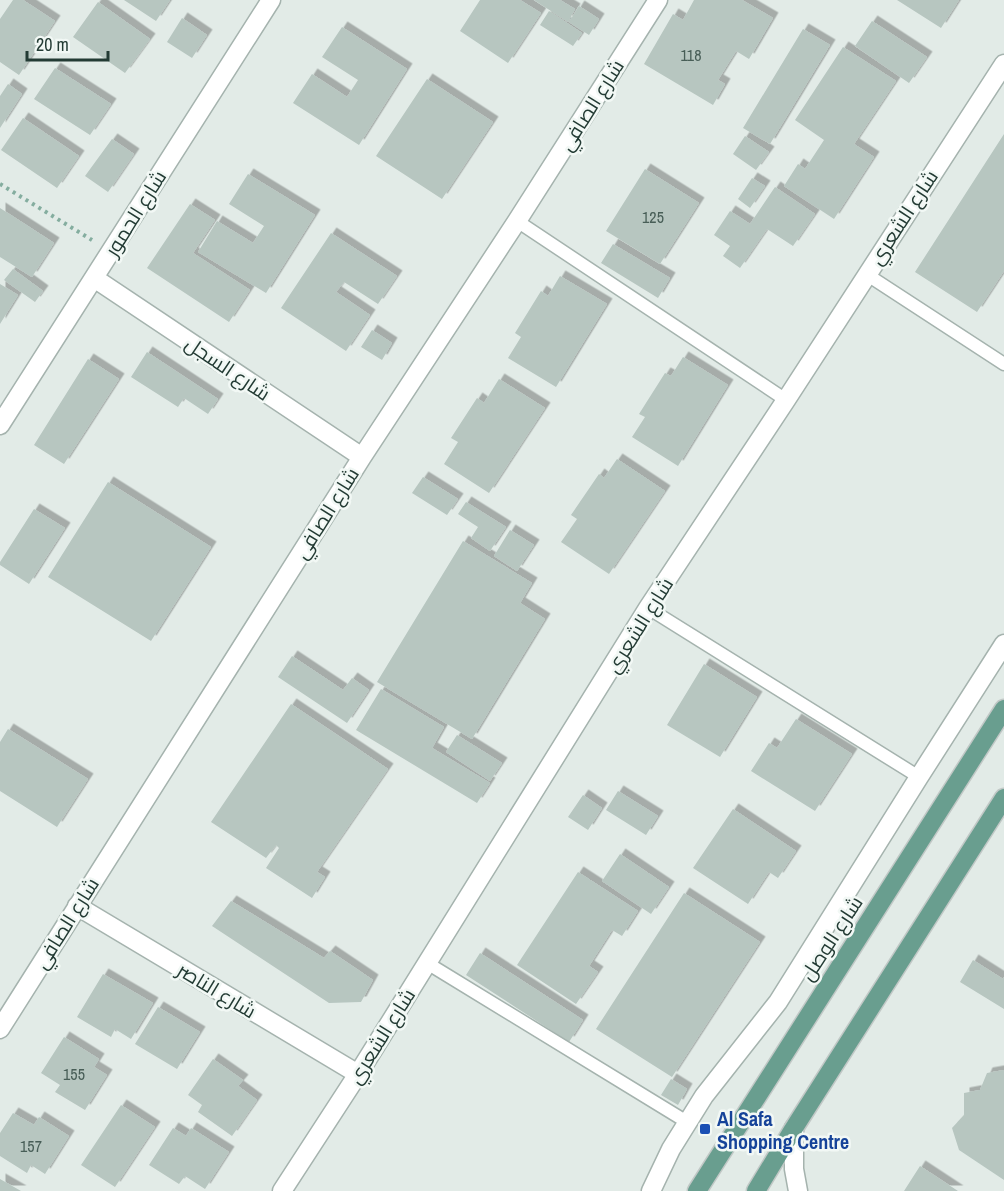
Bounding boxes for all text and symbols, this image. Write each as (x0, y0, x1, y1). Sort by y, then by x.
scale bar (27, 24, 108, 62)
text: 20 m (36, 32, 69, 57)
house number: 118 (681, 44, 701, 66)
street label: شارع الصافي (552, 54, 632, 157)
street label: شارع الشعري (862, 164, 946, 271)
street label: شارع الحمور (97, 165, 173, 262)
house number: 125 (642, 206, 664, 228)
street label: شارع السجل (180, 330, 276, 407)
street label: شارع الصافي (287, 462, 367, 565)
street label: شارع الشعري (599, 572, 682, 680)
street label: شارع الصافي (27, 872, 107, 975)
street label: شارع الوصل (794, 890, 869, 986)
street label: شارع الناصر (171, 955, 262, 1025)
street label: شارع الشعري (341, 983, 424, 1091)
house number: 155 (63, 1063, 85, 1085)
place label: Al Safa Shopping Centre (717, 1105, 849, 1155)
marker: Al Safa Shopping Centre (698, 1122, 712, 1136)
house number: 157 (20, 1135, 42, 1157)

